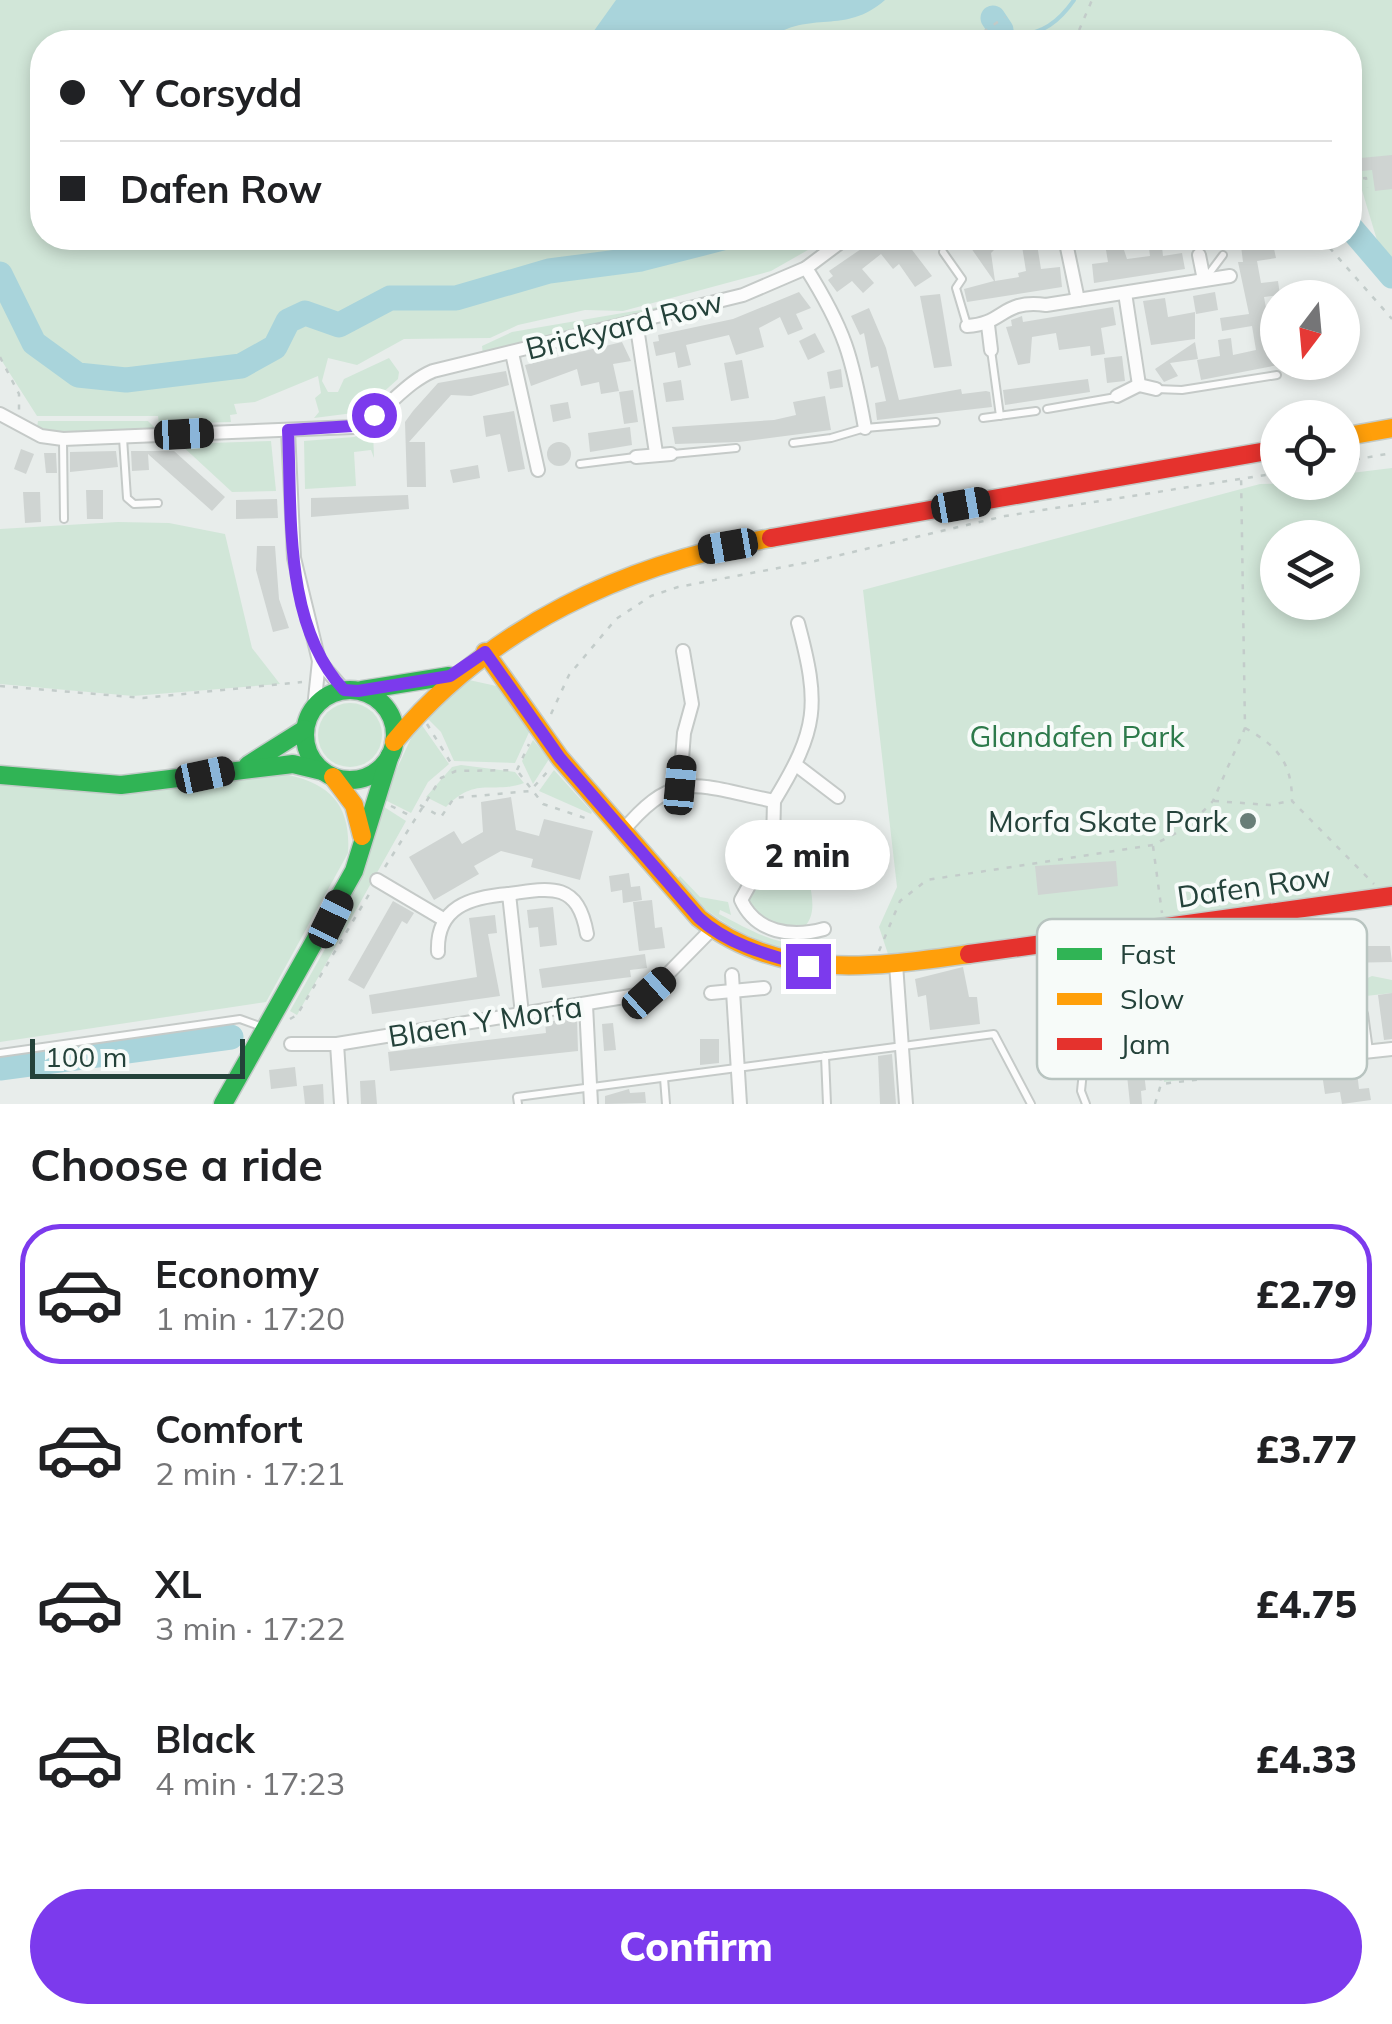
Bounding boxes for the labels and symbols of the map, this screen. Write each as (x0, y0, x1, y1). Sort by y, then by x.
north arrow (1260, 280, 1360, 380)
street label: Brickyard Row (522, 282, 726, 368)
route start (352, 393, 397, 438)
car (153, 417, 215, 451)
car (929, 485, 993, 525)
car (696, 526, 760, 566)
park label: Glandafen Park (969, 717, 1185, 755)
car (173, 754, 237, 796)
car (662, 754, 698, 816)
place label: Morfa Skate Park (988, 802, 1229, 840)
marker: Morfa Skate Park (1237, 810, 1259, 832)
callout: 2 min (726, 821, 890, 891)
street label: Dafen Row (1174, 856, 1334, 916)
car (304, 885, 358, 953)
legend (1037, 919, 1367, 1079)
text: Fast (1120, 936, 1176, 971)
route end (786, 944, 831, 989)
car (617, 962, 681, 1024)
text: Slow (1120, 981, 1184, 1016)
street label: Blaen Y Morfa (385, 987, 585, 1055)
text: Jam (1120, 1026, 1171, 1061)
scale bar (30, 1034, 245, 1078)

